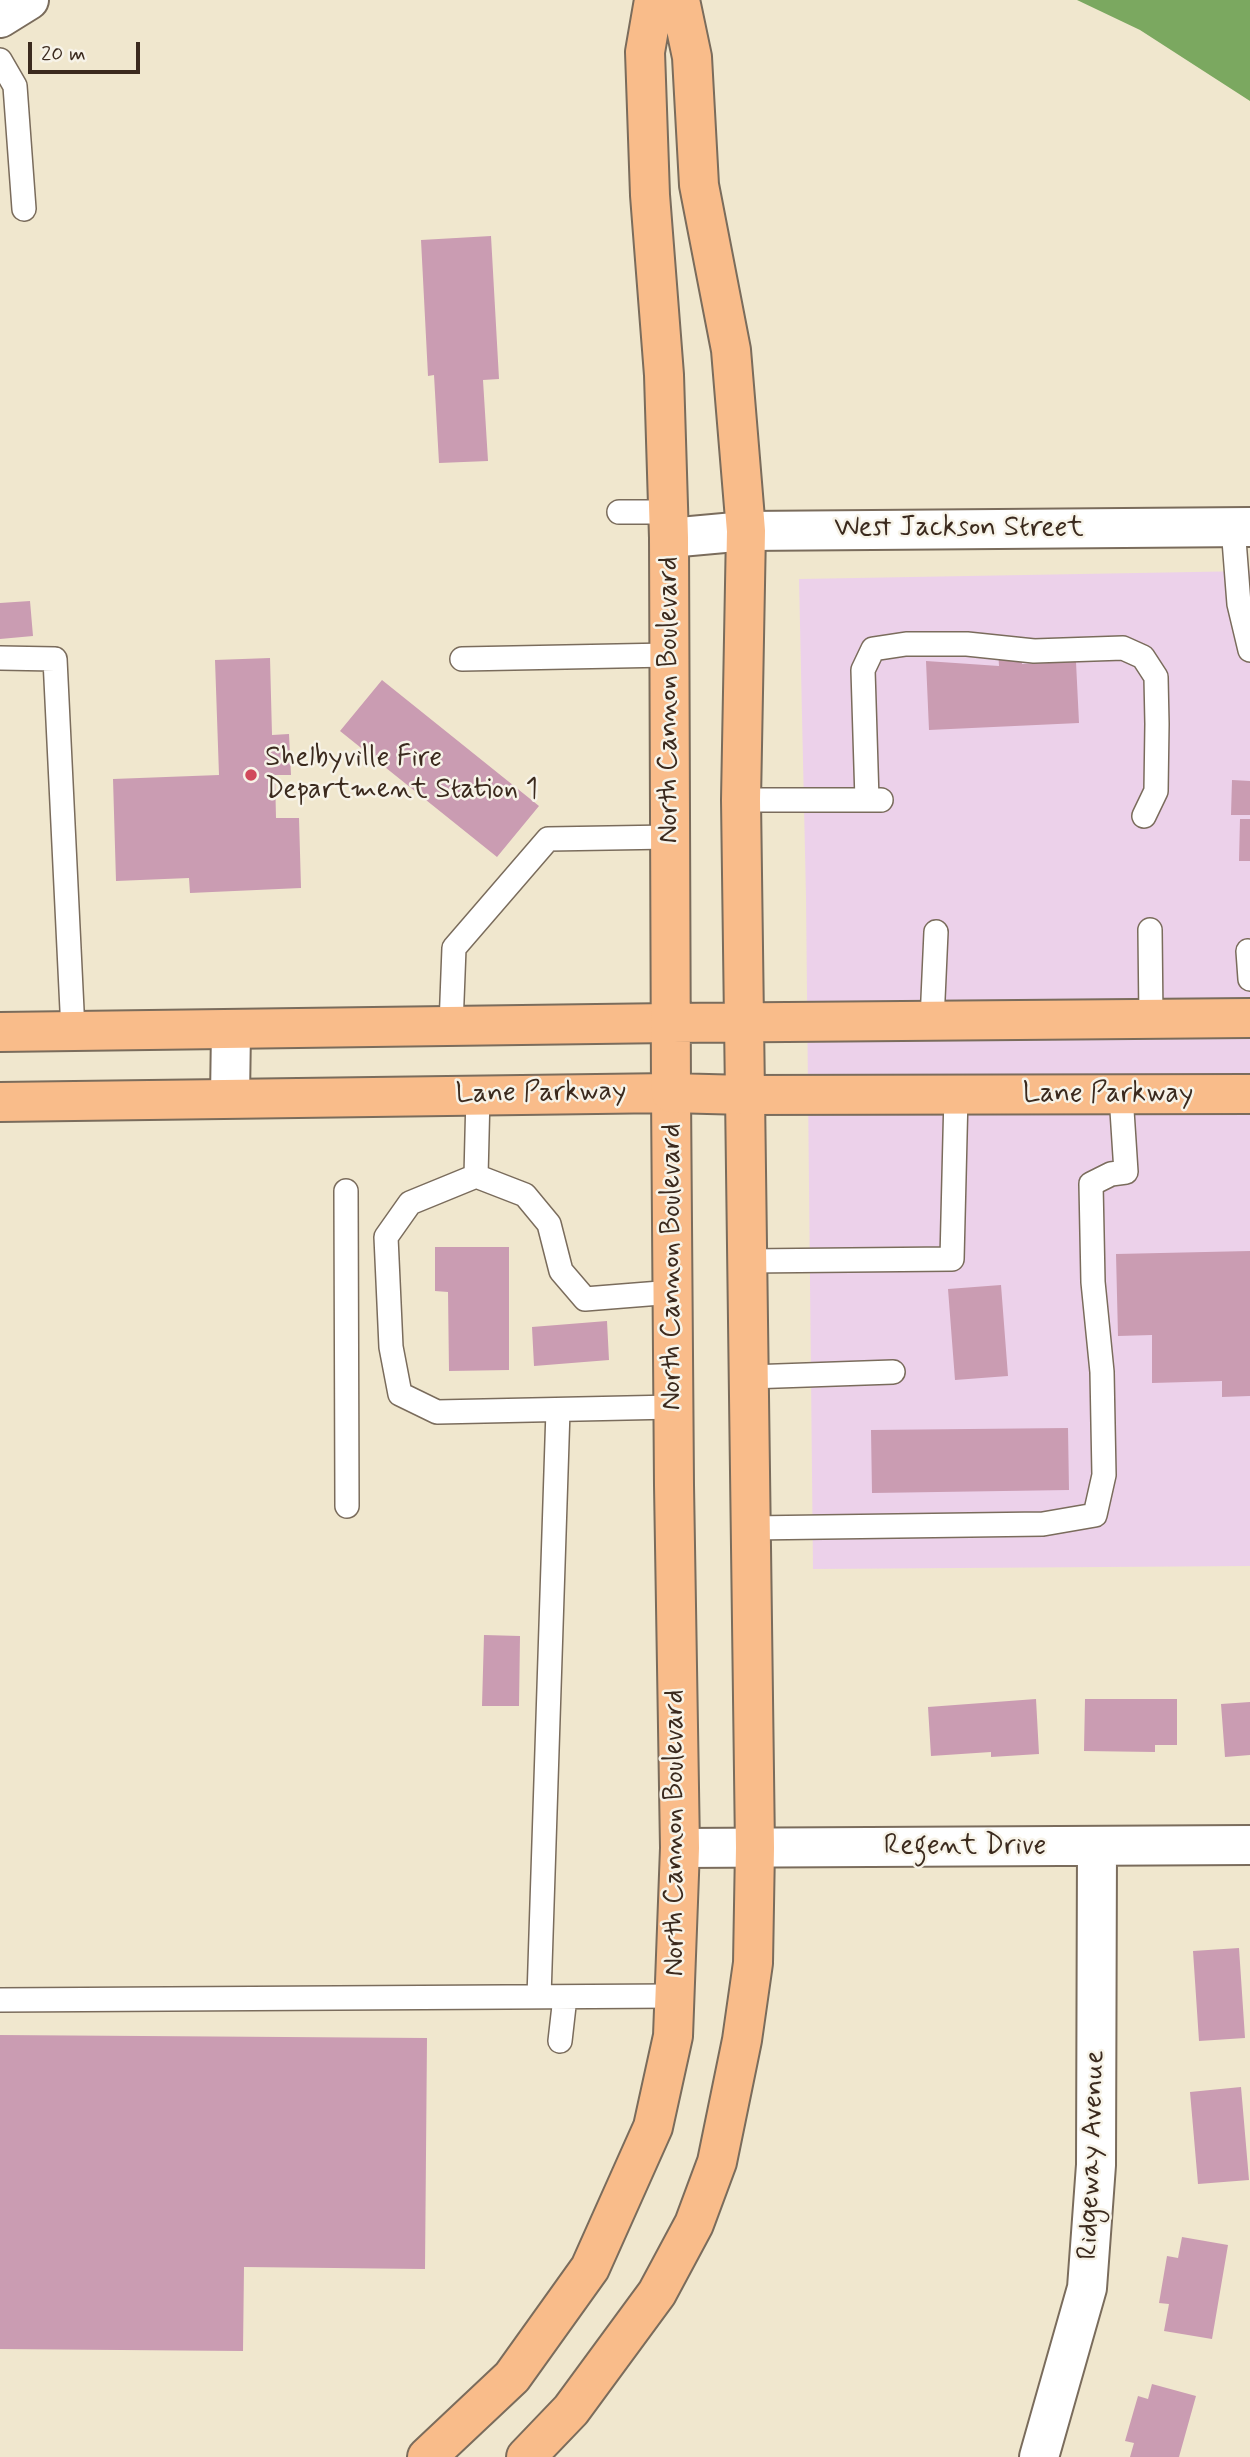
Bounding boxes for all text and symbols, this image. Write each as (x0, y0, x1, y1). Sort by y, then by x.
scale bar (32, 28, 144, 72)
text: 20 m (41, 40, 86, 68)
street label: West Jackson Street (834, 512, 1084, 546)
street label: North Cannon Boulevard (653, 556, 687, 844)
place label: Shelbyville Fire Department Station 1 (265, 742, 538, 808)
marker: Shelbyville Fire Department Station 1 (243, 767, 259, 783)
street label: Lane Parkway (455, 1076, 627, 1112)
street label: Lane Parkway (1023, 1078, 1193, 1112)
street label: North Cannon Boulevard (656, 1123, 690, 1411)
street label: North Cannon Boulevard (659, 1689, 693, 1977)
street label: Regent Drive (884, 1830, 1046, 1864)
street label: Ridgeway Avenue (1073, 2050, 1113, 2260)

